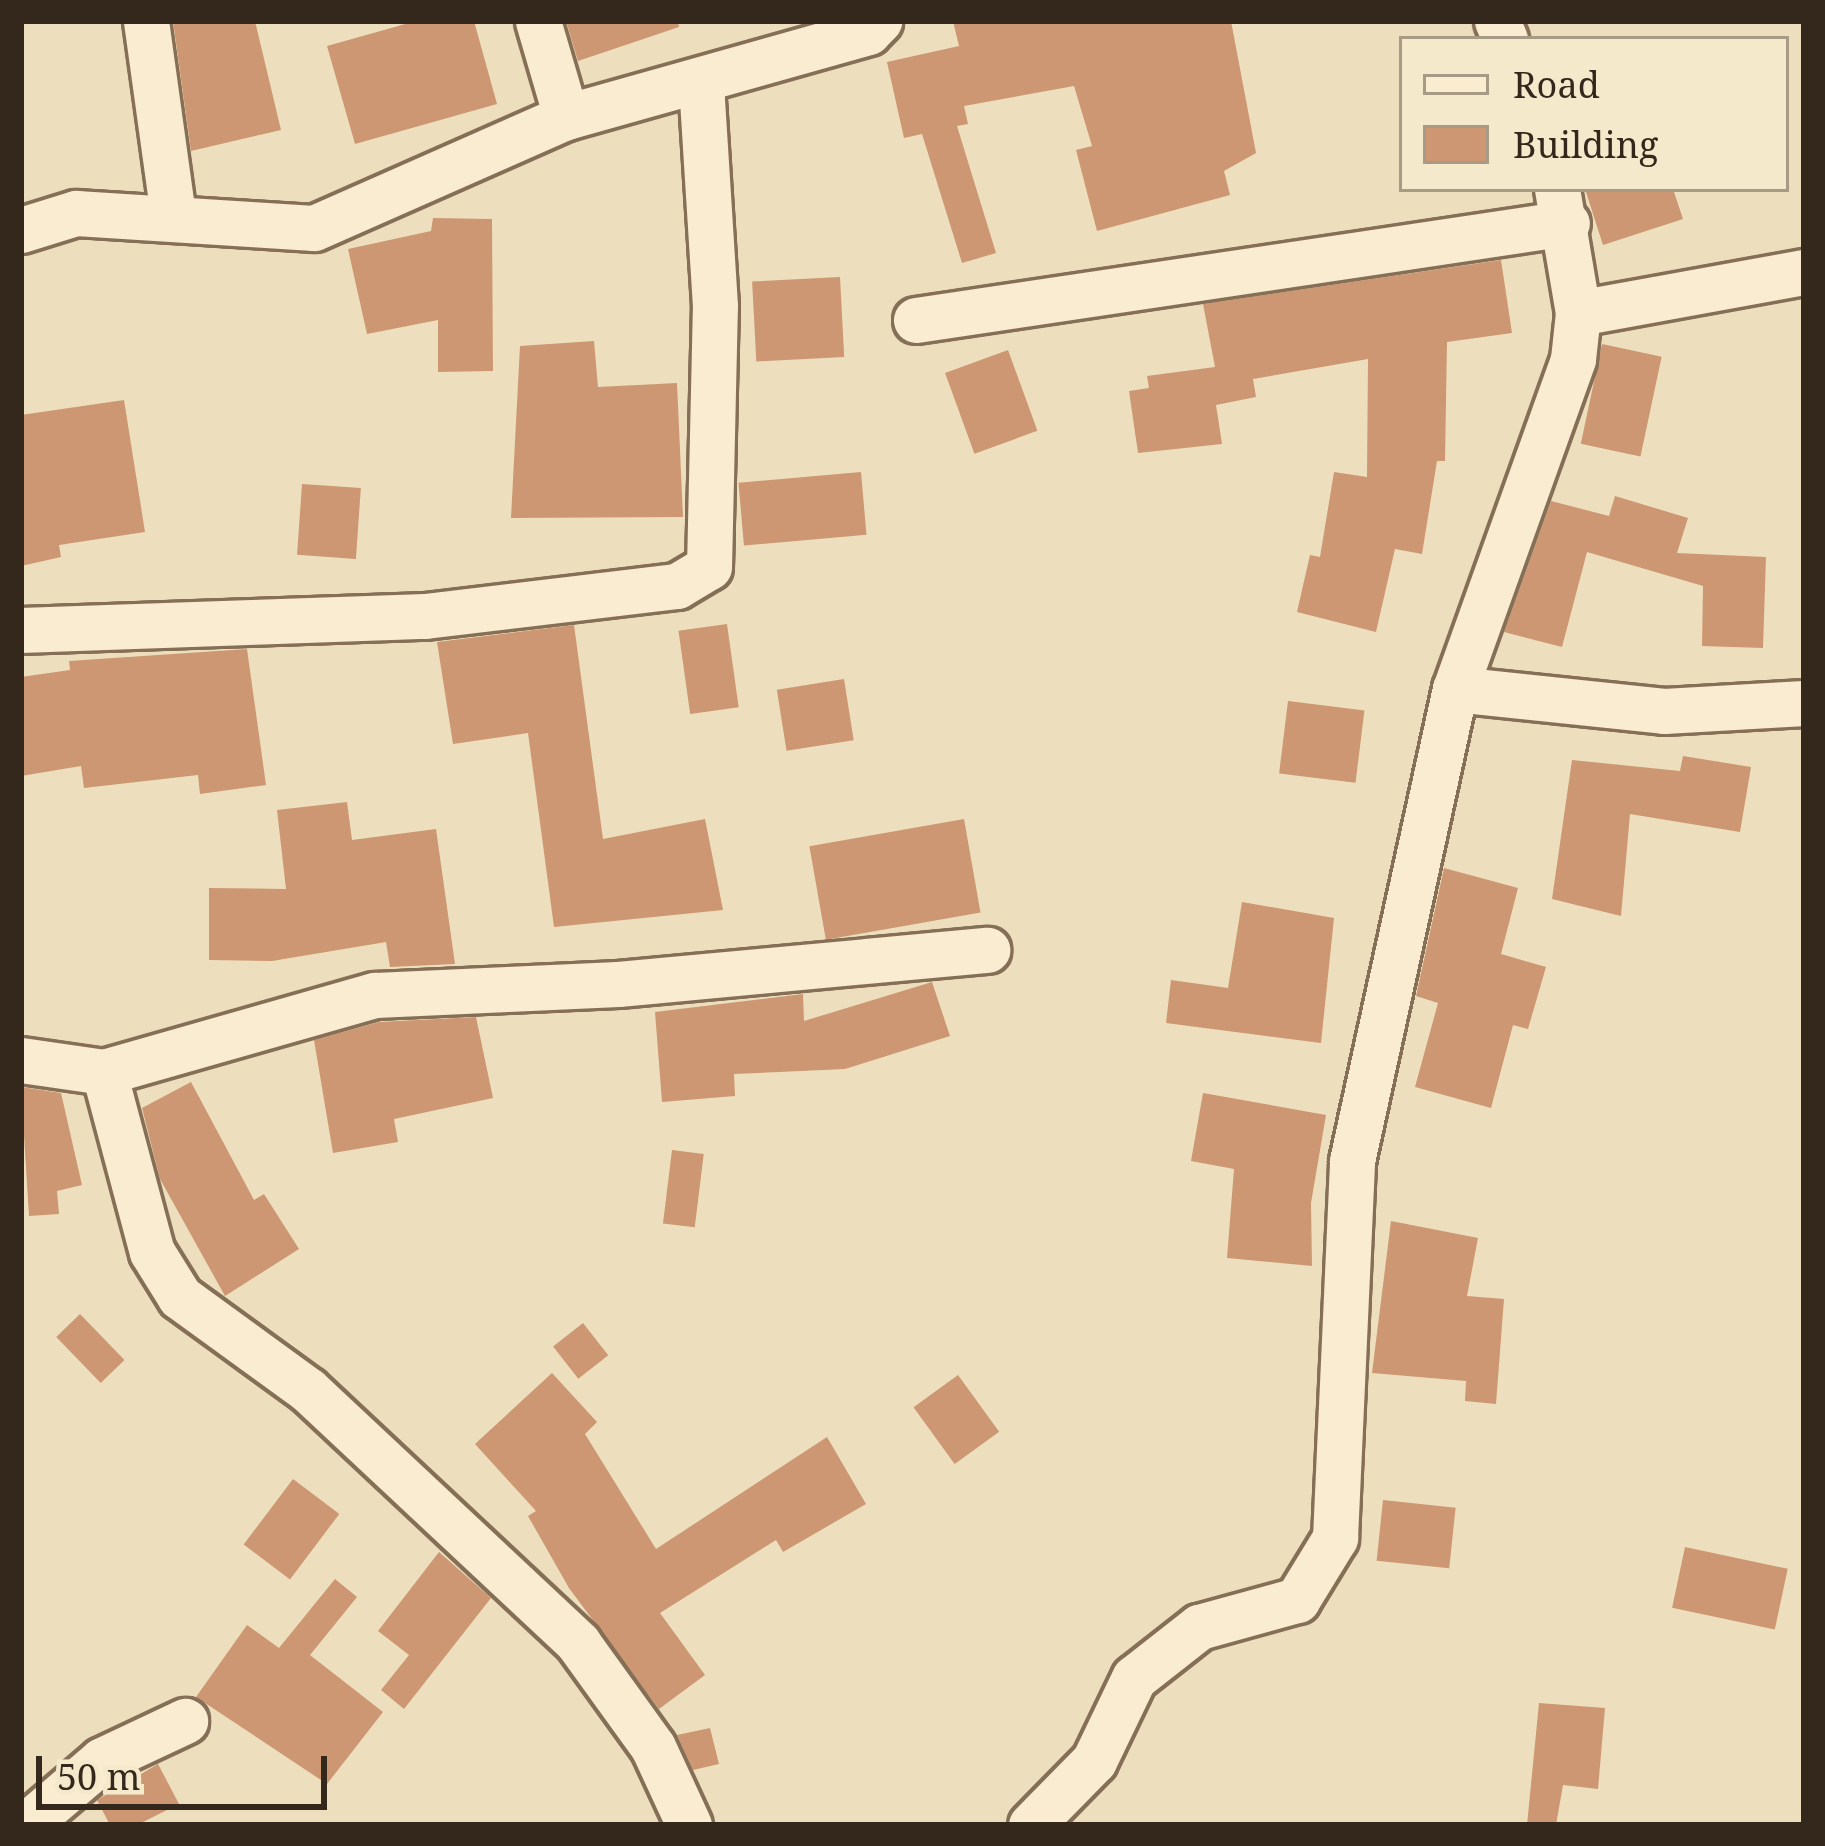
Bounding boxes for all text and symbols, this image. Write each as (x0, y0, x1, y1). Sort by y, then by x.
legend (1399, 36, 1789, 192)
text: Road (1513, 60, 1600, 109)
text: Building (1513, 120, 1658, 169)
scale bar (42, 1732, 333, 1806)
text: 50 m (57, 1752, 141, 1801)

